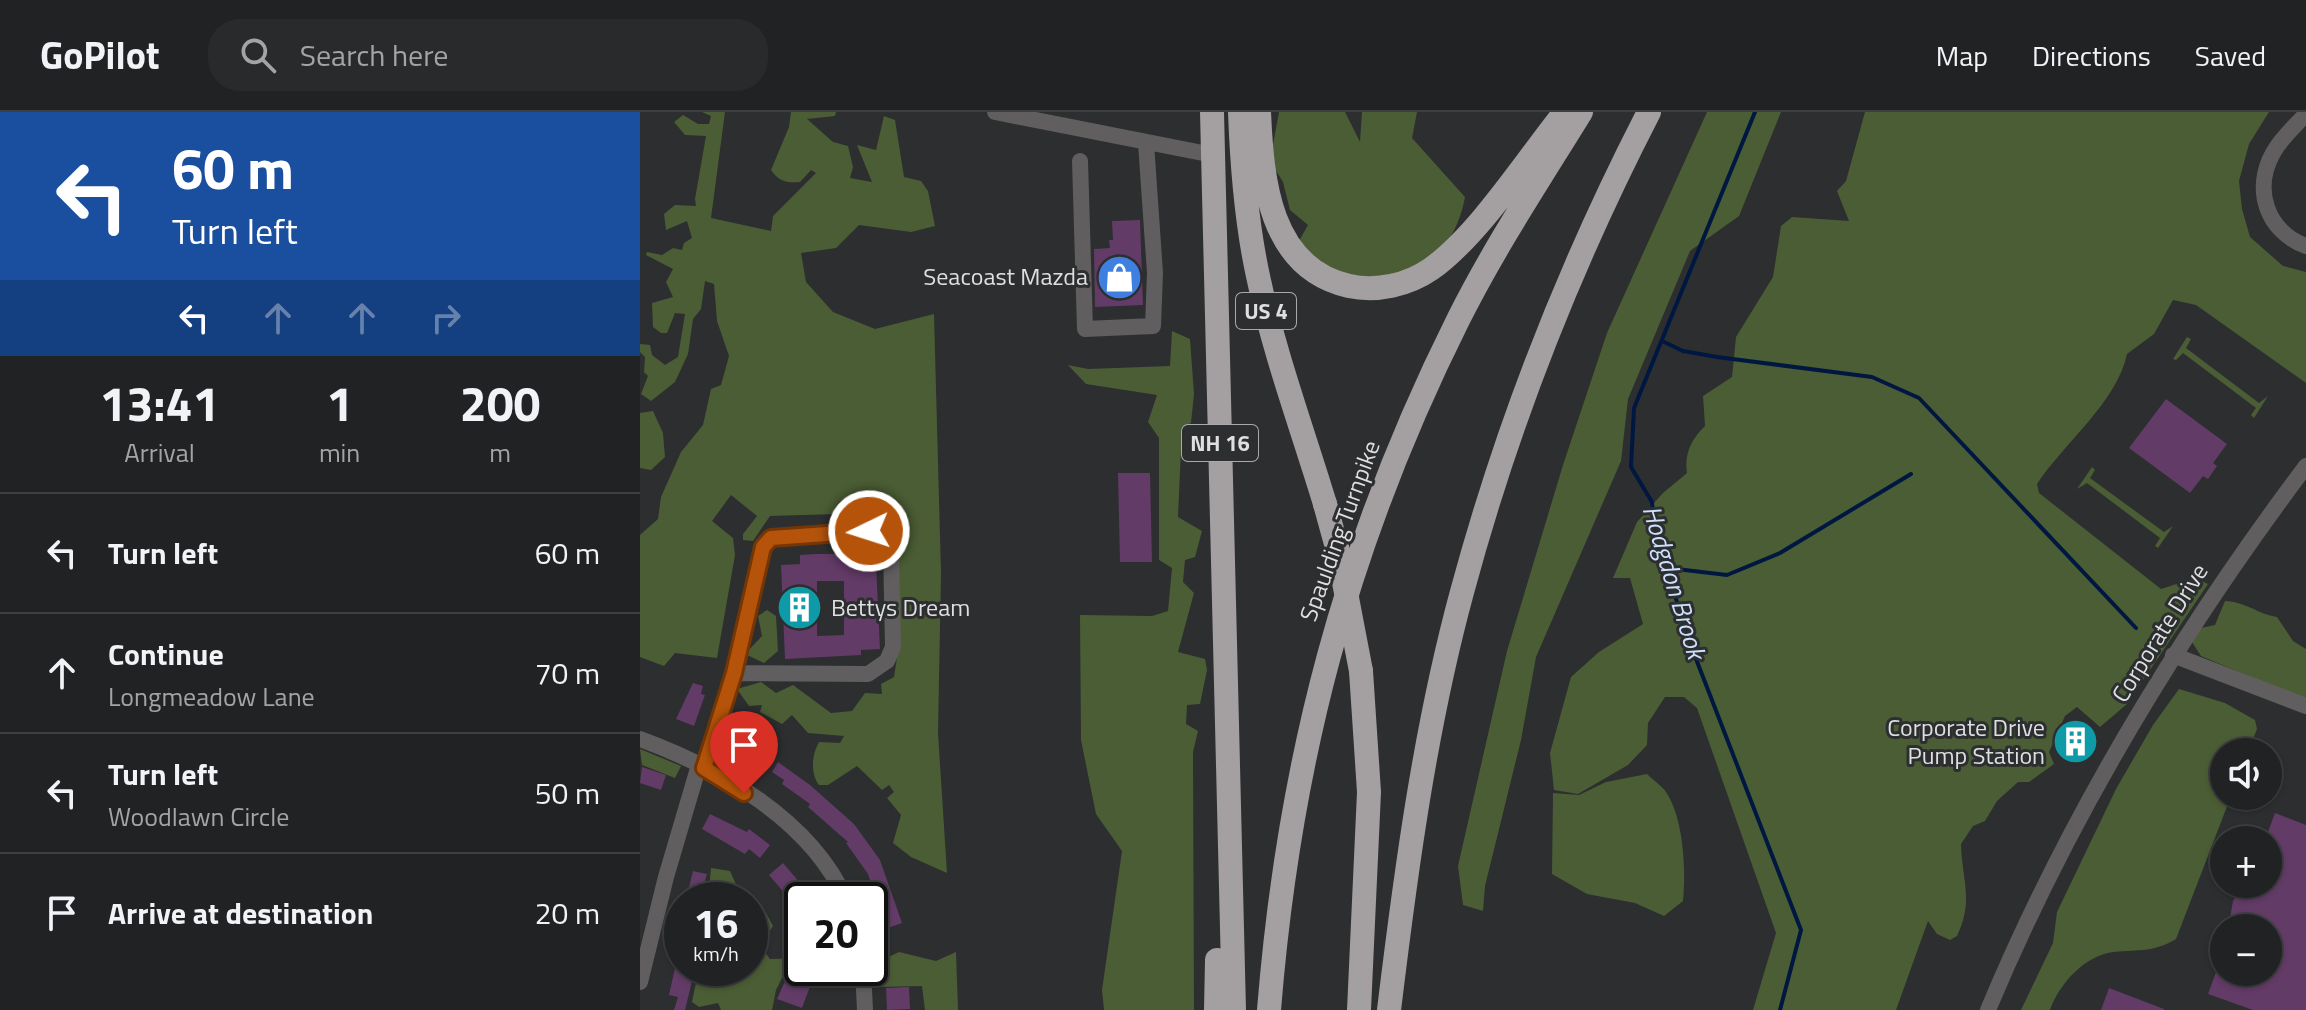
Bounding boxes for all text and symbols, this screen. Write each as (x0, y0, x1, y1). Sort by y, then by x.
search box (208, 19, 768, 91)
text: GoPilot (40, 26, 160, 84)
text: Search here (300, 32, 449, 78)
icon: search (236, 33, 280, 77)
text: Map (1936, 34, 1988, 77)
text: Directions (2032, 34, 2151, 77)
text: Saved (2195, 34, 2266, 77)
text: 60 m (172, 126, 294, 211)
icon: left (40, 144, 144, 248)
text: Turn left (172, 203, 298, 258)
shop icon: Seacoast Mazda (1095, 253, 1143, 301)
place label: Seacoast Mazda (923, 258, 1088, 294)
road number: US 4 (1236, 293, 1296, 329)
icon: left (172, 296, 216, 340)
icon: ahead (256, 296, 300, 340)
icon: ahead (340, 296, 384, 340)
icon: right (424, 296, 468, 340)
text: 13:41 (100, 367, 219, 440)
text: 1 (326, 367, 353, 440)
text: 200 (460, 367, 540, 440)
road number: NH 16 (1182, 425, 1258, 461)
text: Arrival (124, 433, 195, 472)
text: min (319, 433, 360, 472)
text: m (489, 433, 511, 472)
street label: Spaulding Turnpike (1290, 435, 1388, 626)
position arrow (827, 489, 911, 573)
water label: Hodgdon Brook (1633, 500, 1717, 667)
text: Turn left (108, 530, 218, 576)
text: 60 m (535, 530, 600, 576)
icon: left (40, 531, 84, 575)
street label: Corporate Drive (2102, 556, 2216, 709)
building icon: Bettys Dream (776, 584, 824, 632)
place label: Bettys Dream (831, 589, 970, 625)
text: Continue (108, 631, 224, 677)
text: 70 m (535, 650, 600, 696)
icon: ahead (40, 651, 84, 695)
text: Longmeadow Lane (108, 677, 315, 716)
place label: Corporate Drive Pump Station (1887, 709, 2045, 773)
pin (710, 711, 778, 793)
building icon: Corporate Drive Pump Station (2052, 718, 2100, 766)
icon: arrive (722, 723, 766, 767)
map controls (2210, 738, 2282, 986)
button: sound (2210, 738, 2282, 810)
text: Turn left (108, 751, 218, 797)
text: 50 m (535, 770, 600, 816)
icon: left (40, 771, 84, 815)
text: Woodlawn Circle (108, 797, 289, 836)
button: + (2210, 826, 2282, 898)
speed limit sign: 20 (784, 882, 888, 986)
text: Arrive at destination (108, 890, 373, 936)
text: 20 m (535, 890, 600, 936)
icon: arrive (40, 891, 84, 935)
text: 16 (694, 893, 738, 954)
button: − (2210, 914, 2282, 986)
text: km/h (693, 938, 739, 969)

